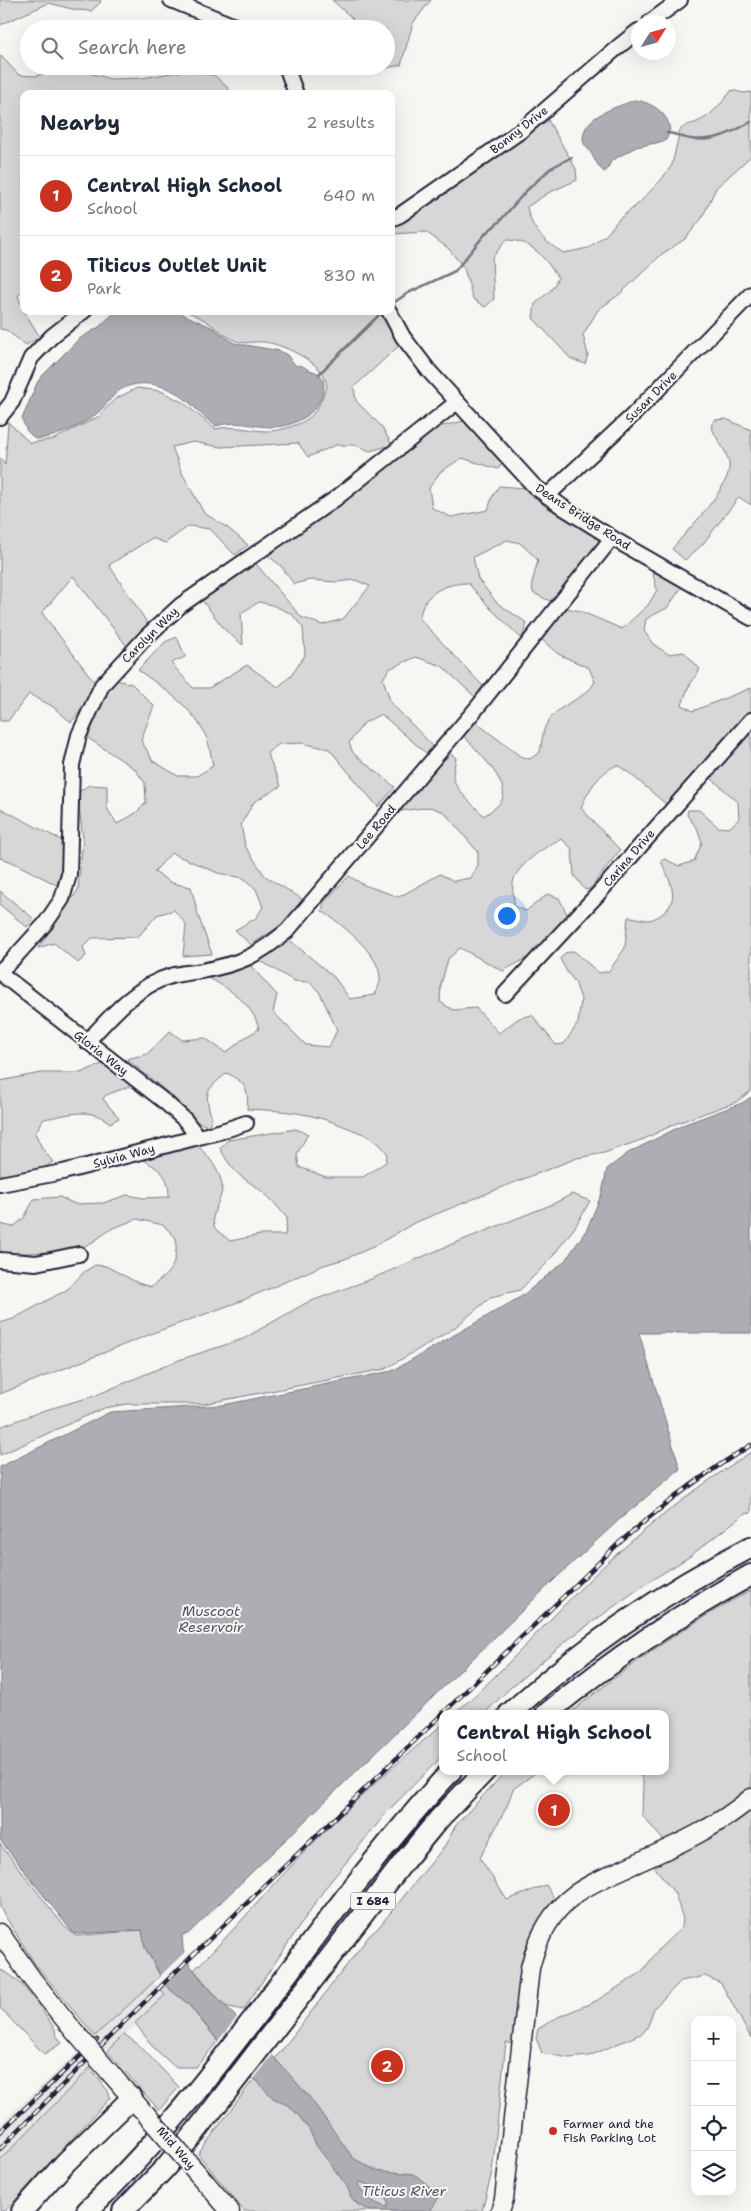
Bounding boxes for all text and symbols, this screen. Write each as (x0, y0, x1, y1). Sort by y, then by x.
north arrow (631, 15, 676, 60)
search box (20, 20, 395, 75)
icon: search (38, 34, 66, 62)
text: Search here (78, 35, 187, 60)
street label: Bonny Drive (487, 102, 551, 158)
text: Nearby (40, 109, 120, 137)
text: 2 results (306, 112, 375, 133)
text: Central High School (87, 173, 282, 198)
text: 1 (52, 185, 60, 206)
text: 640 m (323, 185, 375, 206)
text: School (87, 198, 137, 219)
text: Titicus Outlet Unit (87, 253, 267, 278)
text: 2 (50, 265, 62, 286)
text: 830 m (323, 265, 375, 286)
text: Park (87, 278, 121, 299)
street label: Susan Drive (622, 367, 681, 426)
street label: Deans Bridge Road (532, 480, 634, 554)
street label: Carolyn Way (118, 603, 182, 667)
street label: Lee Road (353, 801, 400, 853)
street label: Carina Drive (600, 826, 659, 890)
your location (494, 903, 520, 929)
street label: Gloria Way (71, 1027, 132, 1079)
street label: Sylvia Way (92, 1140, 157, 1172)
water label: Muscoot Reservoir (179, 1602, 244, 1636)
popup (439, 1710, 669, 1775)
text: Central High School (456, 1720, 652, 1745)
text: School (456, 1745, 507, 1766)
pin: 1 (538, 1791, 570, 1829)
road number: I 684 (350, 1892, 396, 1910)
map controls (691, 2016, 736, 2196)
button: + (691, 2016, 736, 2061)
pin: 2 (371, 2047, 403, 2085)
button: − (691, 2061, 736, 2106)
button: locate (691, 2106, 736, 2151)
place label: Farmer and the Fish Parking Lot (563, 2116, 656, 2146)
street label: Mid Way (153, 2123, 199, 2173)
marker: Farmer and the Fish Parking Lot (547, 2125, 559, 2137)
button: layers (691, 2151, 736, 2196)
water label: Titicus River (362, 2182, 447, 2200)

